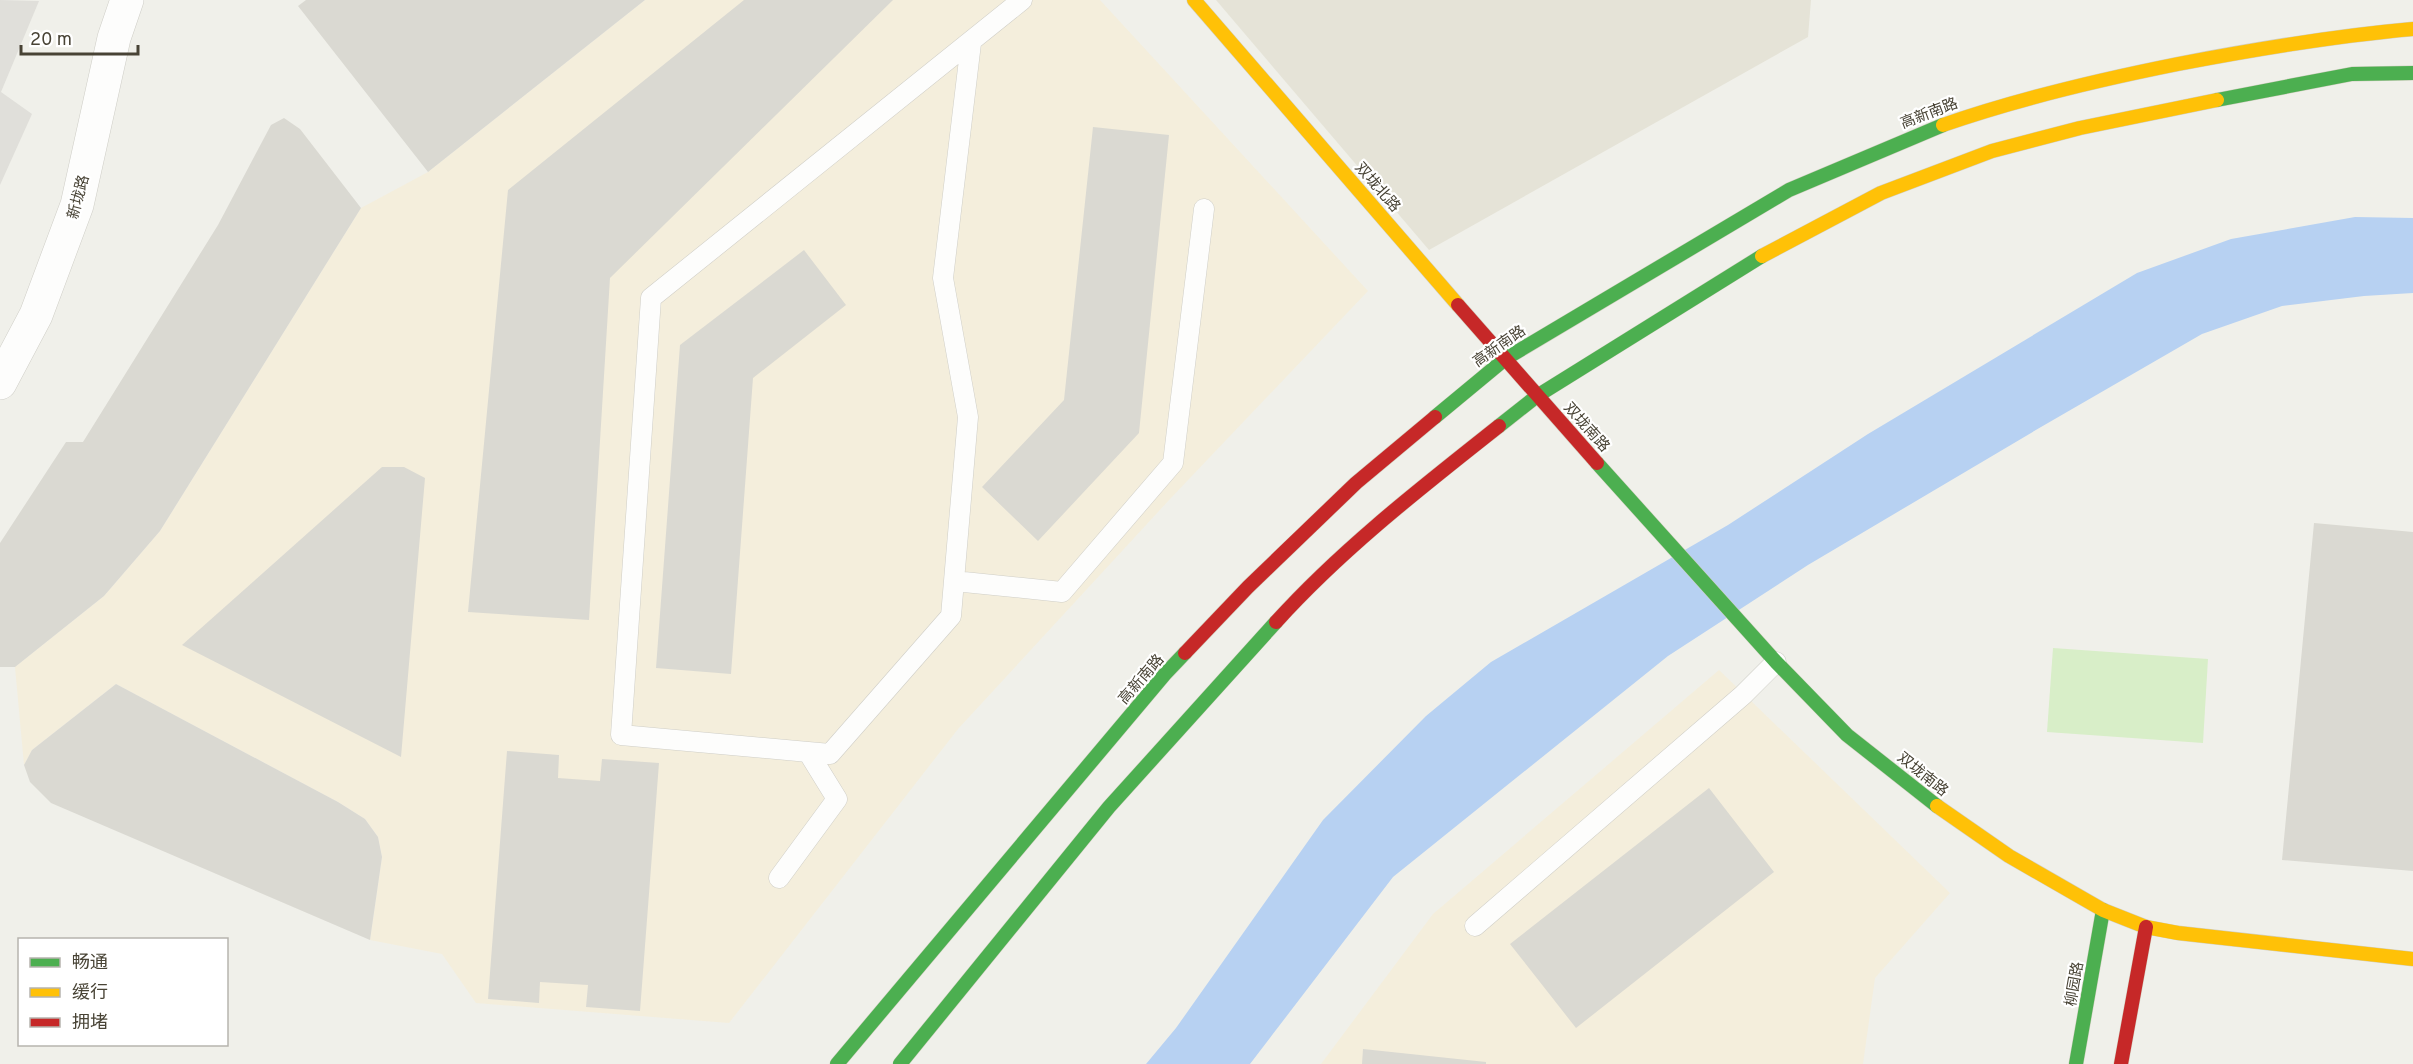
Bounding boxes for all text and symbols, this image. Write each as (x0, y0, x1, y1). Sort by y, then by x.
scale bar (21, 18, 138, 56)
text: 20 m (30, 29, 72, 52)
street label: 高新南路 (1898, 95, 1961, 134)
street label: 双垅北路 (1350, 158, 1404, 217)
street label: 新垅路 (64, 173, 94, 222)
street label: 高新南路 (1470, 322, 1530, 372)
street label: 双垅南路 (1559, 399, 1613, 457)
street label: 高新南路 (1115, 651, 1169, 709)
street label: 双垅南路 (1893, 749, 1951, 801)
legend (18, 938, 228, 1046)
text: 畅通 (72, 952, 108, 975)
street label: 柳园路 (2062, 960, 2089, 1008)
text: 缓行 (72, 982, 108, 1005)
text: 拥堵 (72, 1012, 108, 1035)

